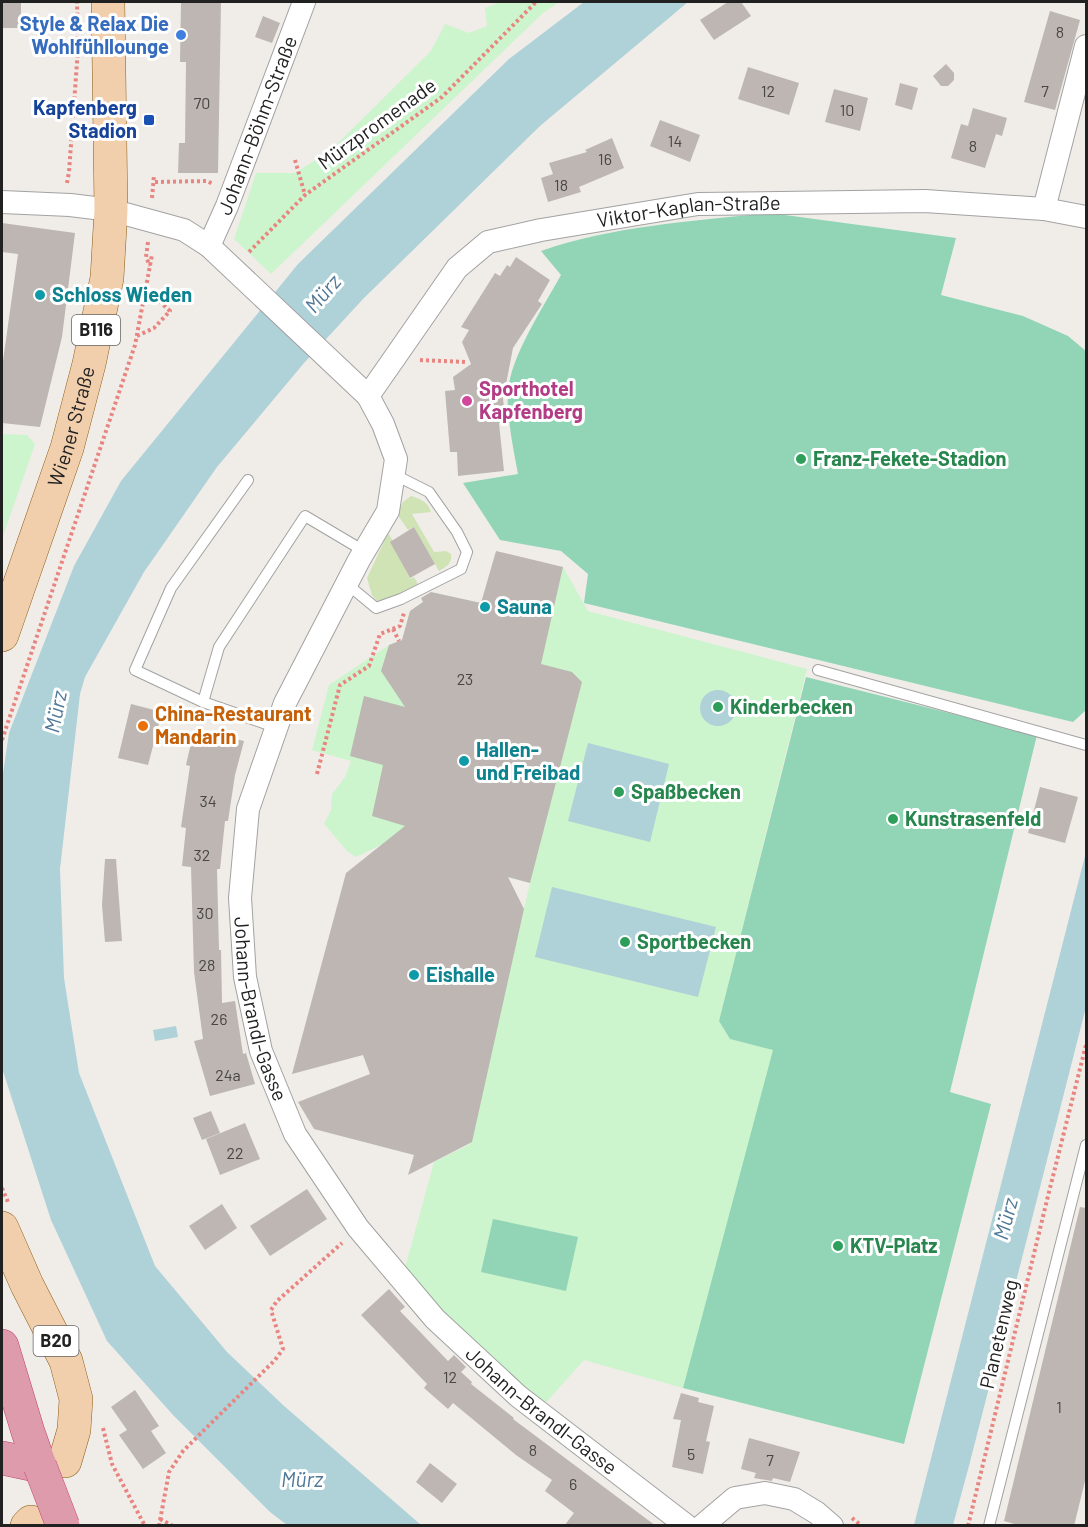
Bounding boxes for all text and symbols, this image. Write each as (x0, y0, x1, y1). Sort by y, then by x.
place label: Style & Relax Die Wohlfühllounge (20, 11, 169, 58)
house number: 8 (1056, 22, 1064, 41)
marker: Style & Relax Die Wohlfühllounge (174, 28, 188, 42)
street label: Johann-Böhm-Straße (212, 32, 301, 218)
street label: Mürzpromenade (313, 72, 440, 174)
house number: 12 (761, 81, 775, 100)
house number: 7 (1041, 81, 1049, 100)
house number: 70 (194, 93, 210, 112)
place label: Kapfenberg Stadion (33, 95, 137, 142)
house number: 10 (840, 100, 854, 119)
marker: Kapfenberg Stadion (142, 113, 156, 127)
house number: 14 (668, 131, 682, 150)
house number: 8 (969, 136, 977, 155)
house number: 16 (598, 149, 612, 168)
house number: 18 (554, 175, 568, 194)
street label: Viktor-Kaplan-Straße (595, 190, 781, 232)
water label: Mürz (299, 268, 346, 317)
place label: Schloss Wieden (52, 282, 192, 306)
marker: Schloss Wieden (33, 288, 47, 302)
road number: B116 (72, 315, 120, 345)
street label: Wiener Straße (42, 363, 99, 489)
place label: Sporthotel Kapfenberg (479, 376, 583, 423)
marker: Sporthotel Kapfenberg (460, 394, 474, 408)
place label: Franz-Fekete-Stadion (813, 446, 1007, 470)
marker: Franz-Fekete-Stadion (794, 452, 808, 466)
place label: Sauna (497, 594, 552, 618)
marker: Sauna (478, 600, 492, 614)
house number: 23 (457, 669, 473, 688)
water label: Mürz (38, 688, 71, 735)
place label: Kinderbecken (730, 694, 853, 718)
marker: Kinderbecken (711, 700, 725, 714)
place label: China-Restaurant Mandarin (155, 701, 312, 748)
marker: China-Restaurant Mandarin (136, 719, 150, 733)
place label: Hallen- und Freibad (476, 737, 580, 784)
marker: Hallen- und Freibad (457, 754, 471, 768)
place label: Spaßbecken (631, 779, 741, 803)
marker: Spaßbecken (612, 785, 626, 799)
house number: 34 (199, 791, 217, 810)
place label: Kunstrasenfeld (905, 806, 1041, 830)
marker: Kunstrasenfeld (886, 812, 900, 826)
house number: 32 (194, 845, 210, 864)
house number: 30 (196, 903, 214, 922)
street label: Johann-Brandl-Gasse (230, 916, 293, 1104)
place label: Sportbecken (637, 929, 751, 953)
marker: Sportbecken (618, 935, 632, 949)
house number: 28 (199, 955, 215, 974)
place label: Eishalle (426, 962, 495, 986)
marker: Eishalle (407, 968, 421, 982)
house number: 26 (211, 1009, 227, 1028)
house number: 24a (215, 1065, 241, 1084)
house number: 22 (226, 1143, 244, 1162)
water label: Mürz (987, 1194, 1022, 1242)
place label: KTV-Platz (850, 1233, 938, 1257)
marker: KTV-Platz (831, 1239, 845, 1253)
street label: Planetenweg (974, 1277, 1022, 1391)
road number: B20 (34, 1326, 78, 1356)
street label: Johann-Brandl-Gasse (461, 1341, 622, 1479)
house number: 12 (443, 1367, 457, 1386)
house number: 1 (1056, 1397, 1062, 1416)
house number: 8 (529, 1440, 537, 1459)
house number: 5 (687, 1444, 695, 1463)
house number: 7 (766, 1450, 774, 1469)
water label: Mürz (281, 1466, 324, 1491)
house number: 6 (569, 1474, 577, 1493)

